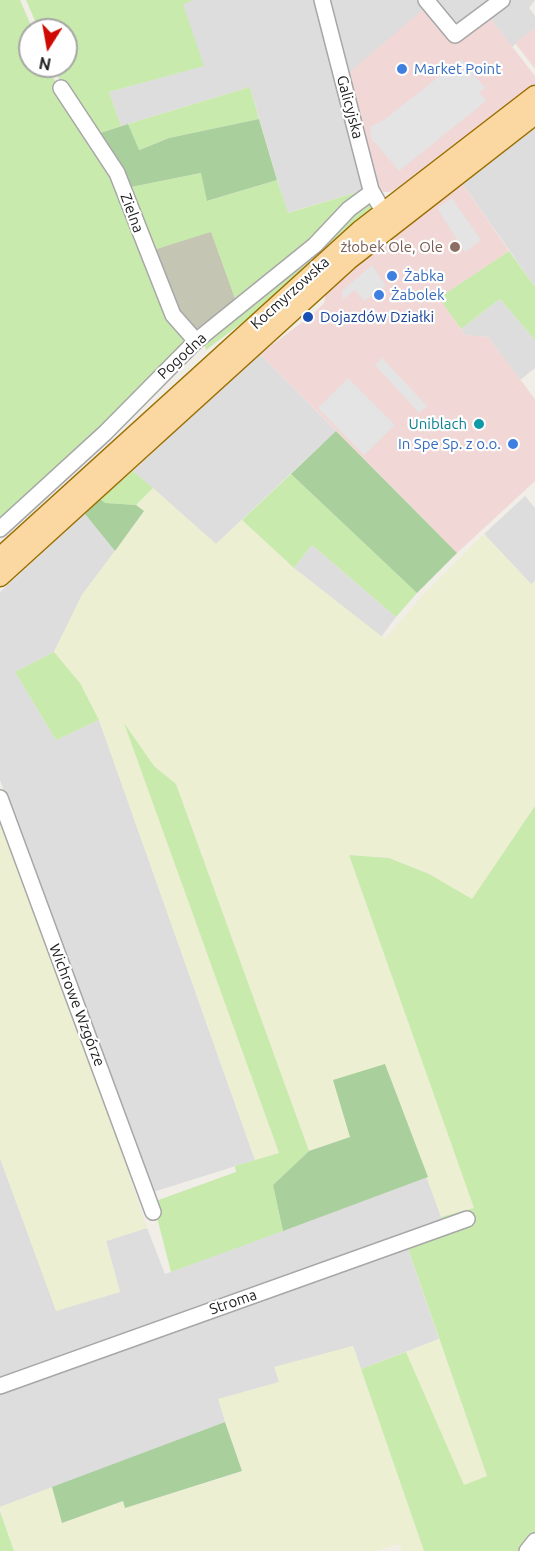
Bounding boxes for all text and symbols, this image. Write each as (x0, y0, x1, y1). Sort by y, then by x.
north arrow (18, 18, 78, 78)
text: N (37, 54, 53, 74)
place label: Market Point (414, 60, 501, 78)
marker: Market Point (395, 62, 409, 76)
street label: Galicyjska (333, 73, 367, 141)
street label: Zielna (117, 191, 147, 235)
place label: żłobek Ole, Ole (340, 238, 443, 256)
marker: żłobek Ole, Ole (448, 240, 462, 254)
street label: Kocmyrzowska (247, 253, 333, 333)
place label: Żabka (404, 267, 444, 285)
marker: Żabka (385, 269, 399, 283)
place label: Żabolek (391, 286, 445, 304)
marker: Żabolek (372, 288, 386, 302)
place label: Dojazdów Działki (320, 308, 434, 326)
marker: Dojazdów Działki (301, 310, 315, 324)
street label: Pogodna (154, 329, 210, 383)
place label: Uniblach (409, 415, 467, 433)
marker: Uniblach (472, 417, 486, 431)
place label: In Spe Sp. z o.o. (398, 435, 501, 453)
marker: In Spe Sp. z o.o. (506, 437, 520, 451)
street label: Wichrowe Wzgórze (45, 941, 109, 1069)
street label: Stroma (207, 1286, 259, 1318)

